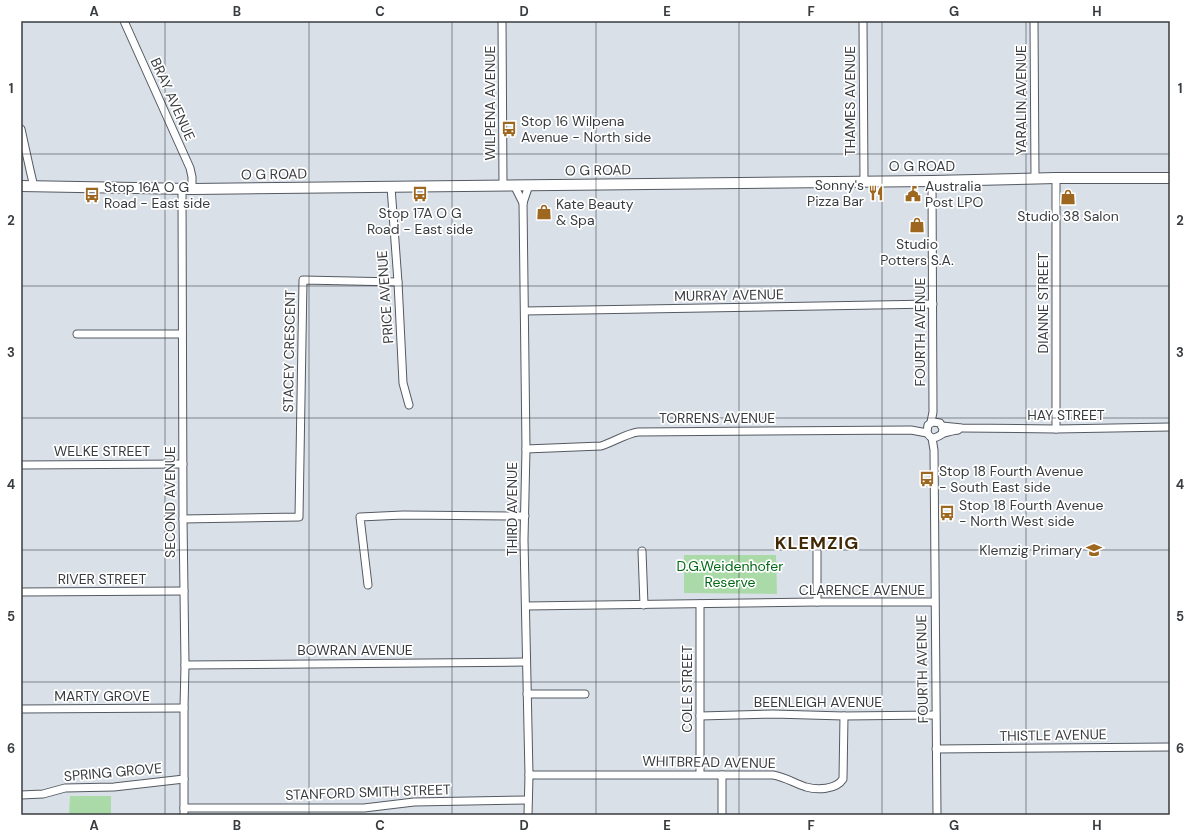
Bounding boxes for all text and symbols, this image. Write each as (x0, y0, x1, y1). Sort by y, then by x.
text: A (89, 3, 99, 20)
text: B (233, 3, 241, 20)
text: C (375, 3, 385, 20)
text: D (519, 3, 529, 20)
text: E (663, 3, 671, 20)
text: F (807, 3, 815, 20)
text: G (949, 3, 959, 20)
text: H (1092, 3, 1102, 20)
street label: WILPENA AVENUE (481, 45, 499, 160)
street label: YARALIN AVENUE (1012, 45, 1030, 155)
street label: THAMES AVENUE (841, 46, 859, 156)
street label: BRAY AVENUE (147, 55, 199, 143)
text: 1 (9, 80, 13, 97)
text: 1 (1178, 80, 1182, 97)
place label: Stop 16 Wilpena Avenue - North side (521, 112, 651, 146)
bus stop icon: Stop 16 Wilpena Avenue - North side (500, 120, 518, 138)
street label: O G ROAD (889, 157, 955, 175)
street label: O G ROAD (565, 160, 631, 180)
street label: O G ROAD (241, 164, 307, 184)
place label: Sonny's Pizza Bar (807, 176, 864, 210)
place label: Australia Post LPO (925, 177, 983, 211)
place label: Stop 16A O G Road - East side (104, 178, 210, 212)
restaurant icon: Sonny's Pizza Bar (867, 184, 885, 202)
bus stop icon: Stop 17A O G Road - East side (411, 185, 429, 203)
public building icon: Australia Post LPO (904, 185, 922, 203)
bus stop icon: Stop 16A O G Road - East side (83, 186, 101, 204)
shop icon: Studio 38 Salon (1059, 188, 1077, 206)
place label: Kate Beauty & Spa (556, 195, 634, 229)
shop icon: Kate Beauty & Spa (535, 203, 553, 221)
place label: Stop 17A O G Road - East side (367, 204, 473, 238)
place label: Studio 38 Salon (1017, 207, 1119, 225)
text: 2 (7, 212, 15, 229)
text: 2 (1176, 212, 1184, 229)
shop icon: Studio Potters S.A. (908, 216, 926, 234)
place label: Studio Potters S.A. (880, 235, 954, 269)
street label: PRICE AVENUE (373, 250, 397, 344)
street label: DIANNE STREET (1034, 252, 1052, 353)
street label: FOURTH AVENUE (911, 277, 929, 386)
street label: MURRAY AVENUE (674, 285, 784, 305)
street label: STACEY CRESCENT (279, 289, 299, 413)
text: 3 (7, 344, 15, 361)
text: 3 (1176, 344, 1184, 361)
street label: HAY STREET (1027, 406, 1105, 424)
street label: TORRENS AVENUE (659, 409, 775, 427)
street label: WELKE STREET (54, 442, 150, 460)
street label: SECOND AVENUE (161, 446, 179, 558)
street label: THIRD AVENUE (503, 462, 521, 556)
place label: Stop 18 Fourth Avenue - South East side (939, 462, 1083, 496)
bus stop icon: Stop 18 Fourth Avenue - South East side (918, 470, 936, 488)
text: 4 (7, 476, 15, 493)
text: 4 (1176, 476, 1184, 493)
place label: Stop 18 Fourth Avenue - North West side (959, 496, 1103, 530)
bus stop icon: Stop 18 Fourth Avenue - North West side (938, 504, 956, 522)
district label: KLEMZIG (775, 531, 859, 555)
place label: Klemzig Primary (979, 541, 1082, 559)
school or university icon: Klemzig Primary (1085, 541, 1103, 559)
park label: D.G.Weidenhofer Reserve (677, 557, 783, 591)
street label: RIVER STREET (58, 570, 146, 588)
street label: CLARENCE AVENUE (799, 581, 925, 599)
text: 5 (7, 608, 15, 625)
text: 5 (1176, 608, 1184, 625)
street label: FOURTH AVENUE (912, 614, 932, 724)
street label: BOWRAN AVENUE (297, 641, 413, 659)
street label: COLE STREET (678, 645, 696, 733)
street label: MARTY GROVE (54, 687, 150, 705)
street label: BEENLEIGH AVENUE (754, 693, 882, 711)
street label: THISTLE AVENUE (999, 725, 1107, 745)
text: 6 (7, 740, 15, 757)
text: 6 (1176, 740, 1184, 757)
street label: WHITBREAD AVENUE (642, 752, 776, 772)
street label: SPRING GROVE (63, 759, 163, 785)
street label: STANFORD SMITH STREET (285, 780, 451, 804)
text: A (89, 817, 99, 834)
text: B (233, 817, 241, 834)
text: C (375, 817, 385, 834)
text: D (519, 817, 529, 834)
text: E (663, 817, 671, 834)
text: F (807, 817, 815, 834)
text: G (949, 817, 959, 834)
text: H (1092, 817, 1102, 834)

